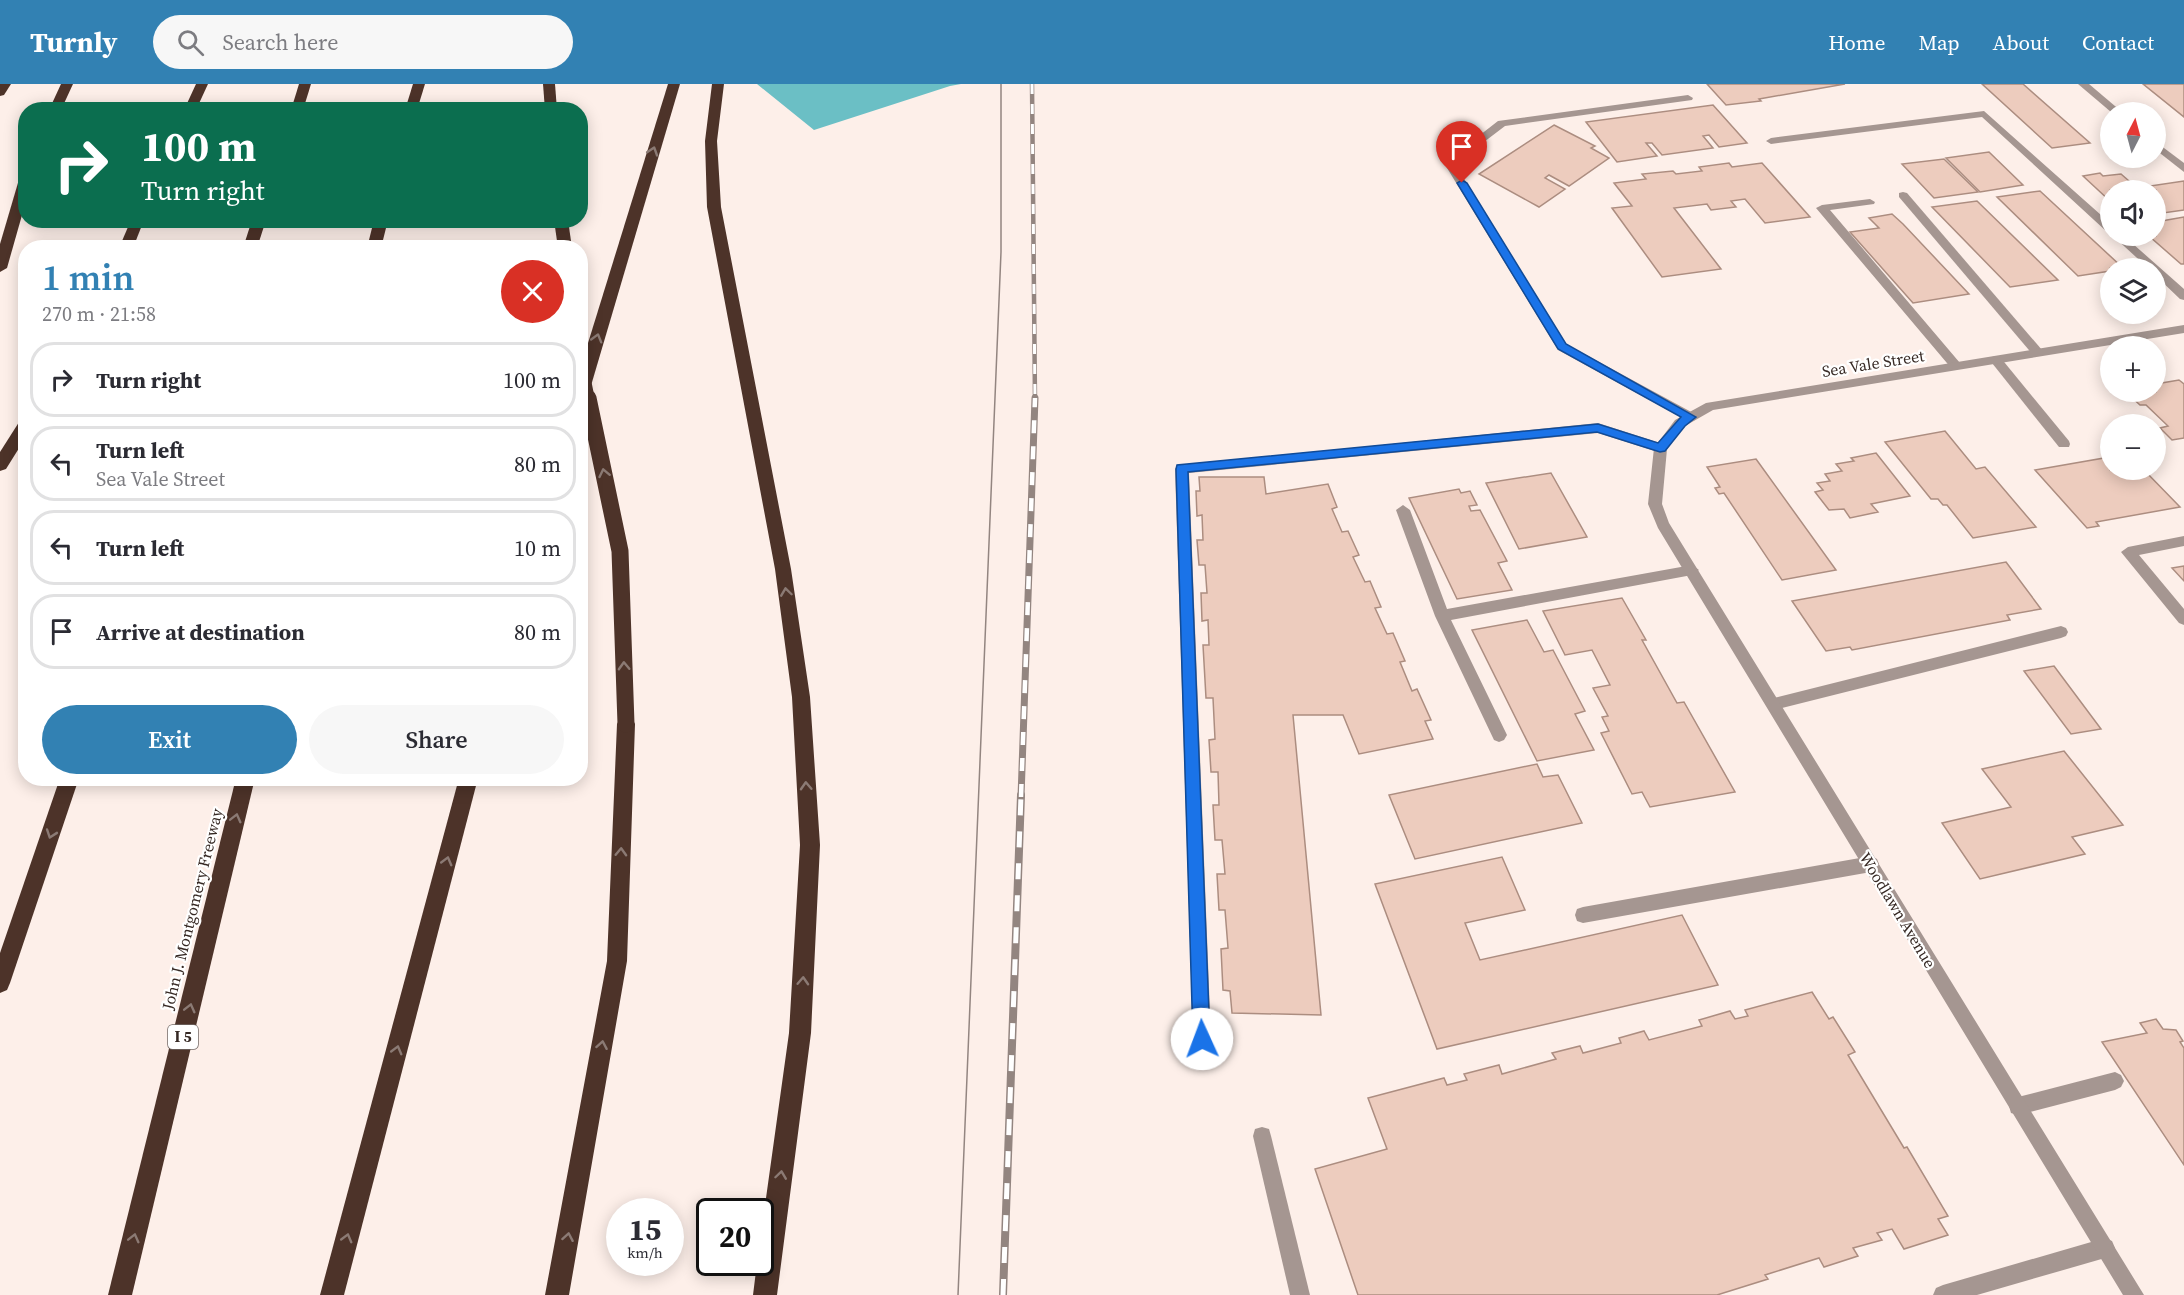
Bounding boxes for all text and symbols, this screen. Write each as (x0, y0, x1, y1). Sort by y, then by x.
search box (153, 15, 573, 69)
text: Turnly (30, 23, 117, 61)
icon: search (174, 26, 207, 59)
text: Search here (222, 27, 338, 57)
text: Home (1828, 28, 1886, 57)
text: Map (1919, 28, 1960, 57)
text: About (1993, 28, 2049, 57)
text: Contact (2082, 28, 2154, 57)
north arrow (2100, 102, 2166, 168)
map controls (2100, 102, 2166, 480)
text: 100 m (141, 117, 256, 175)
pin (1436, 121, 1487, 183)
icon: right (42, 126, 120, 204)
icon: arrive (1445, 130, 1478, 163)
one-way arrow (646, 146, 658, 157)
text: Turn right (141, 172, 265, 209)
button: sound (2100, 180, 2166, 246)
text: 1 min (42, 253, 134, 302)
button: layers (2100, 258, 2166, 324)
button: close (501, 260, 564, 323)
text: 270 m · 21:58 (42, 300, 156, 328)
one-way arrow (590, 333, 602, 343)
button: + (2100, 336, 2166, 402)
street label: Sea Vale Street (1820, 344, 1926, 382)
icon: right (45, 363, 78, 396)
text: Turn right (96, 365, 201, 395)
text: 100 m (503, 365, 561, 395)
button: − (2100, 414, 2166, 480)
text: Turn left (96, 435, 184, 465)
icon: left (45, 447, 78, 480)
text: 80 m (514, 449, 561, 479)
text: Sea Vale Street (96, 465, 225, 493)
one-way arrow (598, 468, 611, 478)
icon: left (45, 531, 78, 564)
text: Turn left (96, 533, 184, 563)
text: 10 m (514, 533, 561, 563)
one-way arrow (781, 588, 793, 597)
icon: arrive (45, 615, 78, 648)
text: Arrive at destination (96, 617, 305, 647)
text: 80 m (514, 617, 561, 647)
one-way arrow (618, 661, 630, 670)
button: Exit (42, 705, 297, 774)
button: Share (309, 705, 564, 774)
one-way arrow (800, 782, 813, 791)
street label: John J. Montgomery Freeway (156, 805, 228, 1013)
one-way arrow (228, 814, 241, 824)
one-way arrow (45, 828, 58, 839)
one-way arrow (615, 847, 627, 856)
street label: Woodlawn Avenue (1855, 848, 1941, 972)
one-way arrow (440, 857, 452, 867)
one-way arrow (796, 976, 809, 985)
one-way arrow (182, 1003, 195, 1013)
position arrow (1170, 1007, 1234, 1071)
road number: I 5 (168, 1025, 198, 1049)
one-way arrow (595, 1041, 607, 1050)
one-way arrow (390, 1045, 402, 1056)
one-way arrow (775, 1170, 787, 1179)
speed limit sign: 20 (696, 1198, 774, 1276)
text: 15 (629, 1209, 661, 1250)
one-way arrow (127, 1233, 140, 1243)
one-way arrow (561, 1233, 573, 1242)
one-way arrow (340, 1234, 352, 1244)
text: km/h (627, 1242, 663, 1263)

